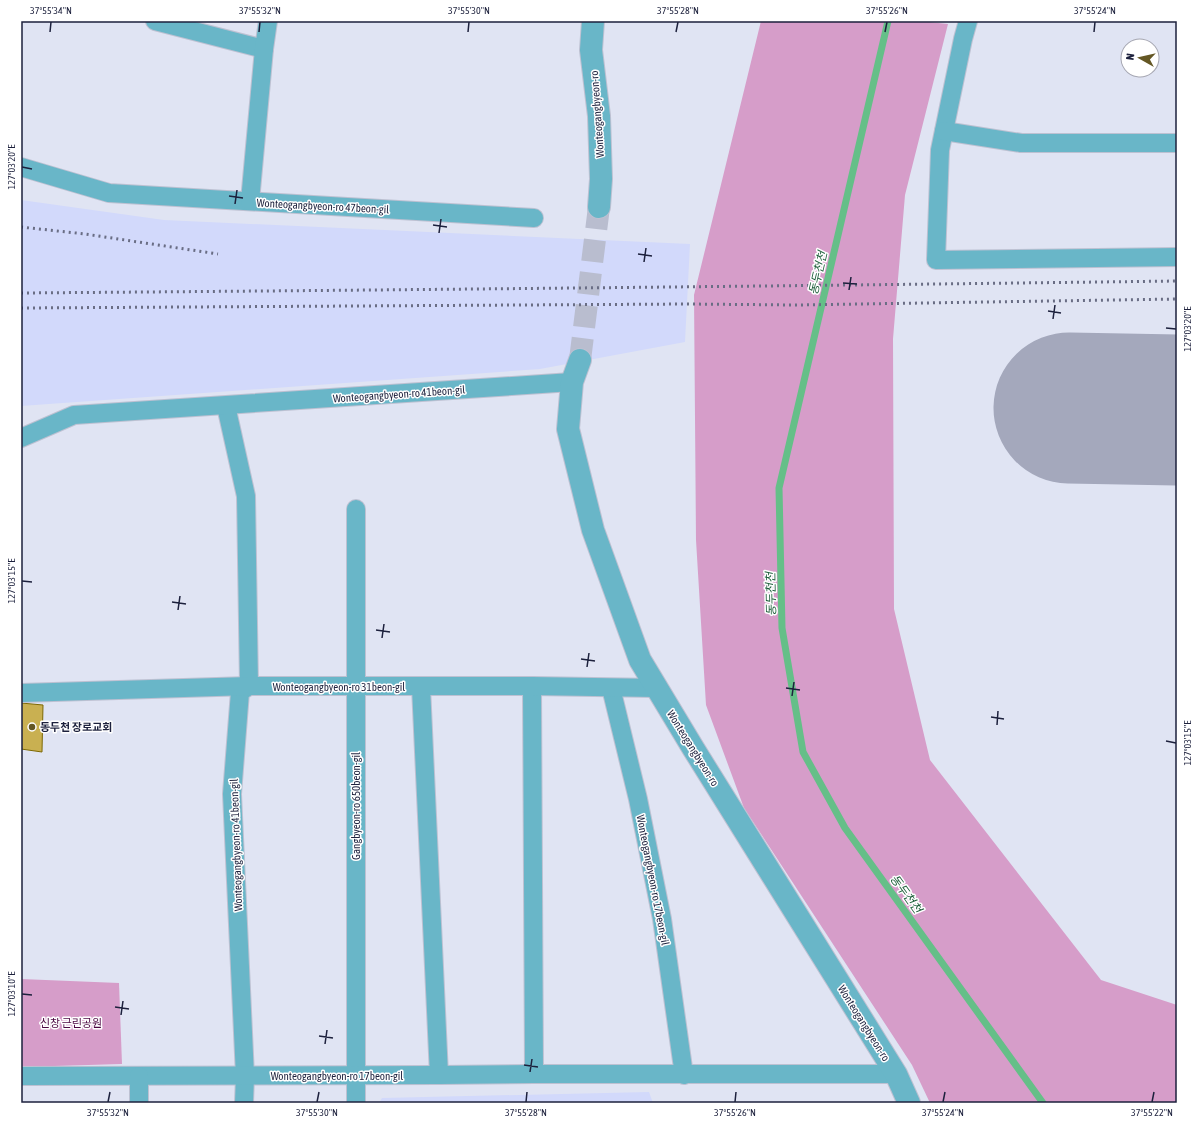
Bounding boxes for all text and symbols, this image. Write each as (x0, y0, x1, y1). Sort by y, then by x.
text: 37°55'34"N (30, 5, 72, 16)
text: 37°55'32"N (239, 5, 281, 16)
text: 37°55'30"N (448, 5, 490, 16)
text: 37°55'28"N (657, 5, 699, 16)
text: 37°55'26"N (866, 5, 908, 16)
text: 37°55'24"N (1074, 5, 1116, 16)
north arrow (1120, 38, 1160, 78)
text: N (1124, 53, 1136, 61)
street label: Wonteogangbyeon-ro (588, 70, 606, 158)
text: 127°03'20"E (6, 144, 17, 189)
street label: Wonteogangbyeon-ro 47beon-gil (256, 197, 390, 215)
water label: 동두천천 (806, 248, 830, 296)
text: 127°03'20"E (1182, 306, 1193, 351)
street label: Wonteogangbyeon-ro 41beon-gil (332, 383, 466, 405)
text: 127°03'15"E (6, 558, 17, 603)
water label: 동두천천 (764, 570, 778, 616)
street label: Wonteogangbyeon-ro 31beon-gil (273, 681, 405, 693)
street label: Wonteogangbyeon-ro (665, 708, 721, 788)
text: 127°03'15"E (1182, 720, 1193, 765)
place label: 동두천 장로교회 (40, 721, 112, 733)
marker: 동두천 장로교회 (27, 722, 37, 732)
street label: Gangbyeon-ro 650beon-gil (350, 752, 362, 860)
street label: Wonteogangbyeon-ro 41beon-gil (228, 778, 244, 911)
street label: Wonteogangbyeon-ro 17beon-gil (634, 814, 672, 946)
water label: 동두천천 (887, 872, 926, 918)
text: 127°03'10"E (6, 971, 17, 1016)
street label: Wonteogangbyeon-ro (836, 983, 892, 1063)
park label: 신창 근린공원 (40, 1017, 102, 1029)
street label: Wonteogangbyeon-ro 17beon-gil (271, 1070, 403, 1082)
text: 37°55'32"N (87, 1107, 129, 1118)
text: 37°55'30"N (296, 1107, 338, 1118)
text: 37°55'28"N (505, 1107, 547, 1118)
text: 37°55'26"N (714, 1107, 756, 1118)
text: 37°55'24"N (922, 1107, 964, 1118)
text: 37°55'22"N (1131, 1107, 1173, 1118)

